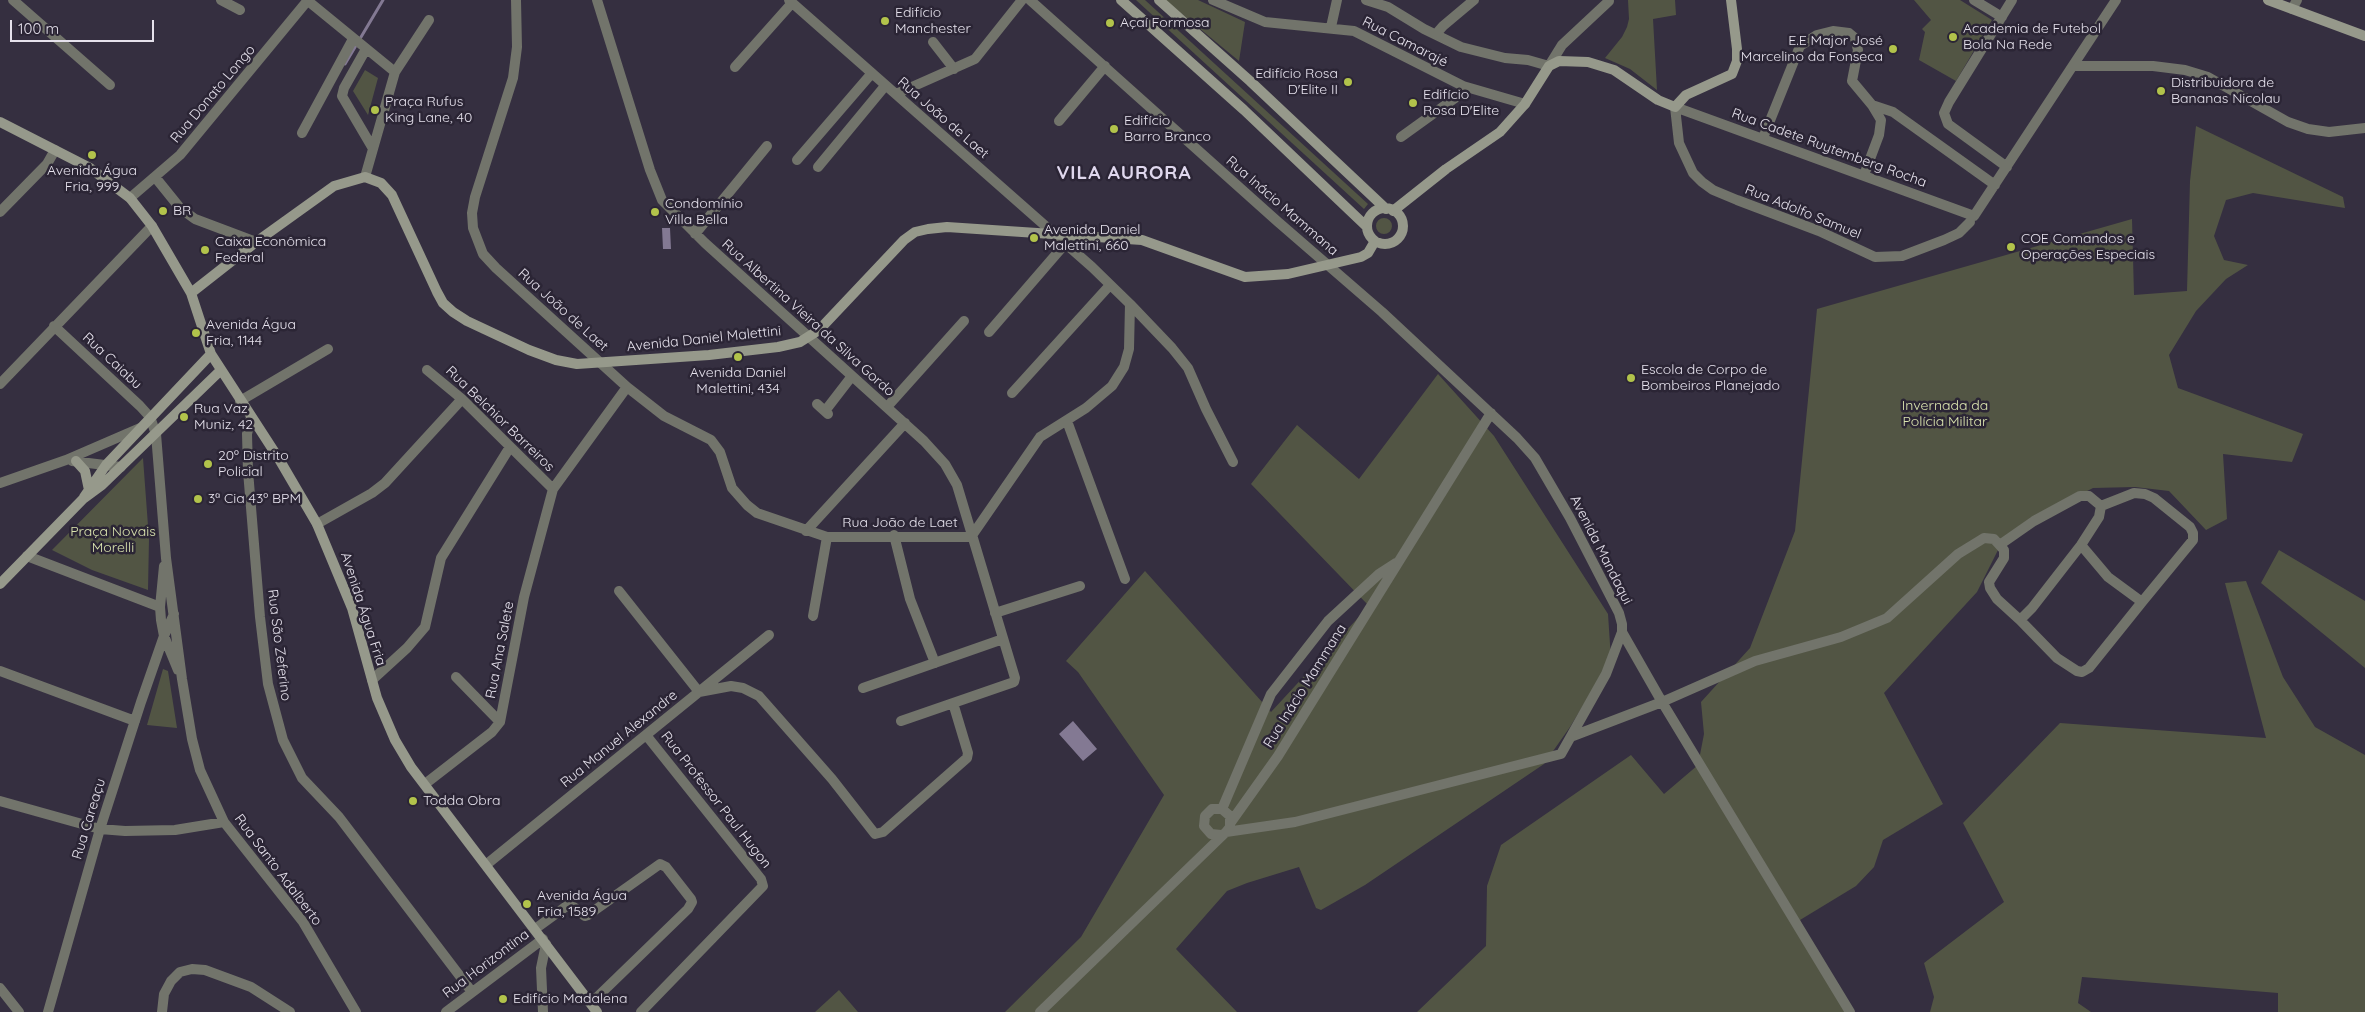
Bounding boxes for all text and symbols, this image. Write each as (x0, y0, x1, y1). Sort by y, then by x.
place label: Edifício Manchester (895, 5, 971, 38)
scale bar (12, 10, 156, 42)
street label: Rua Camarajé (1359, 13, 1451, 71)
marker: Edifício Manchester (879, 15, 891, 27)
place label: Açaí Formosa (1120, 15, 1210, 31)
marker: Açaí Formosa (1104, 17, 1116, 29)
text: 100 m (18, 19, 59, 38)
place label: Academia de Futebol Bola Na Rede (1963, 21, 2101, 54)
marker: Academia de Futebol Bola Na Rede (1947, 31, 1959, 43)
place label: E.E Major José Marcelino da Fonseca (1741, 33, 1883, 65)
street label: Rua Donato Longo (167, 42, 259, 146)
marker: E.E Major José Marcelino da Fonseca (1887, 43, 1899, 55)
place label: Edifício Rosa D'Elite II (1255, 66, 1338, 98)
street label: Rua João de Laet (894, 74, 992, 162)
place label: Distribuidora de Bananas Nicolau (2171, 75, 2281, 108)
marker: Edifício Rosa D'Elite II (1342, 76, 1354, 88)
marker: Distribuidora de Bananas Nicolau (2155, 85, 2167, 97)
place label: Edifício Rosa D'Elite (1423, 87, 1499, 120)
place label: Praça Rufus King Lane, 40 (385, 94, 472, 126)
marker: Edifício Rosa D'Elite (1407, 97, 1419, 109)
marker: Praça Rufus King Lane, 40 (369, 104, 381, 116)
street label: Rua Cadete Ruytemberg Rocha (1729, 105, 1929, 191)
place label: Edifício Barro Branco (1124, 113, 1211, 146)
marker: Edifício Barro Branco (1108, 123, 1120, 135)
marker: Avenida Água Fria, 999 (86, 149, 98, 161)
street label: Rua Inácio Mammana (1223, 153, 1341, 259)
district label: VILA AURORA (1055, 162, 1193, 184)
place label: Avenida Água Fria, 999 (47, 163, 137, 196)
street label: Rua Adolfo Samuel (1742, 181, 1864, 243)
place label: Condomínio Villa Bella (665, 196, 743, 228)
place label: BR (173, 203, 191, 219)
marker: BR (157, 205, 169, 217)
marker: Condomínio Villa Bella (649, 206, 661, 218)
place label: Avenida Daniel Malettini, 660 (1044, 222, 1141, 254)
place label: COE Comandos e Operações Especiais (2021, 231, 2155, 264)
marker: Avenida Daniel Malettini, 660 (1028, 232, 1040, 244)
place label: Caixa Econômica Federal (215, 234, 326, 266)
street label: Rua Albertina Vieira da Silva Gordo (718, 236, 898, 400)
marker: COE Comandos e Operações Especiais (2005, 241, 2017, 253)
marker: Caixa Econômica Federal (199, 244, 211, 256)
street label: Rua João de Laet (514, 265, 612, 355)
place label: Avenida Água Fria, 1144 (206, 317, 296, 350)
street label: Avenida Daniel Malettini (626, 323, 782, 355)
marker: Avenida Água Fria, 1144 (190, 327, 202, 339)
street label: Rua Caiabu (79, 329, 145, 393)
marker: Avenida Daniel Malettini, 434 (732, 351, 744, 363)
place label: Escola de Corpo de Bombeiros Planejado (1641, 362, 1780, 394)
street label: Rua Belchior Barreiros (442, 363, 558, 475)
place label: Avenida Daniel Malettini, 434 (690, 365, 786, 398)
marker: Escola de Corpo de Bombeiros Planejado (1625, 372, 1637, 384)
park label: Invernada da Polícia Militar (1902, 398, 1988, 431)
place label: Rua Vaz Muniz, 42 (194, 401, 253, 434)
marker: Rua Vaz Muniz, 42 (178, 411, 190, 423)
place label: 20º Distrito Policial (218, 448, 289, 481)
marker: 20º Distrito Policial (202, 458, 214, 470)
place label: 3ª Cia 43º BPM (208, 491, 301, 507)
marker: 3ª Cia 43º BPM (192, 493, 204, 505)
street label: Avenida Mandaqui (1566, 493, 1636, 607)
street label: Rua João de Laet (842, 515, 958, 531)
park label: Praça Novais Morelli (70, 524, 156, 556)
street label: Avenida Água Fria (337, 550, 389, 668)
street label: Rua São Zeferino (264, 588, 294, 702)
street label: Rua Ana Salete (482, 600, 518, 700)
street label: Rua Inácio Mammana (1260, 621, 1350, 751)
street label: Rua Manuel Alexandre (557, 687, 681, 791)
street label: Rua Professor Paul Hugon (657, 728, 775, 872)
street label: Rua Careaçu (69, 776, 109, 862)
place label: Todda Obra (423, 793, 500, 809)
marker: Todda Obra (407, 795, 419, 807)
street label: Rua Santo Adalberto (231, 811, 325, 929)
place label: Avenida Água Fria, 1589 (537, 888, 627, 920)
marker: Avenida Água Fria, 1589 (521, 898, 533, 910)
street label: Rua Horizontina (439, 926, 533, 1002)
place label: Edifício Madalena (513, 991, 628, 1007)
marker: Edifício Madalena (497, 993, 509, 1005)

